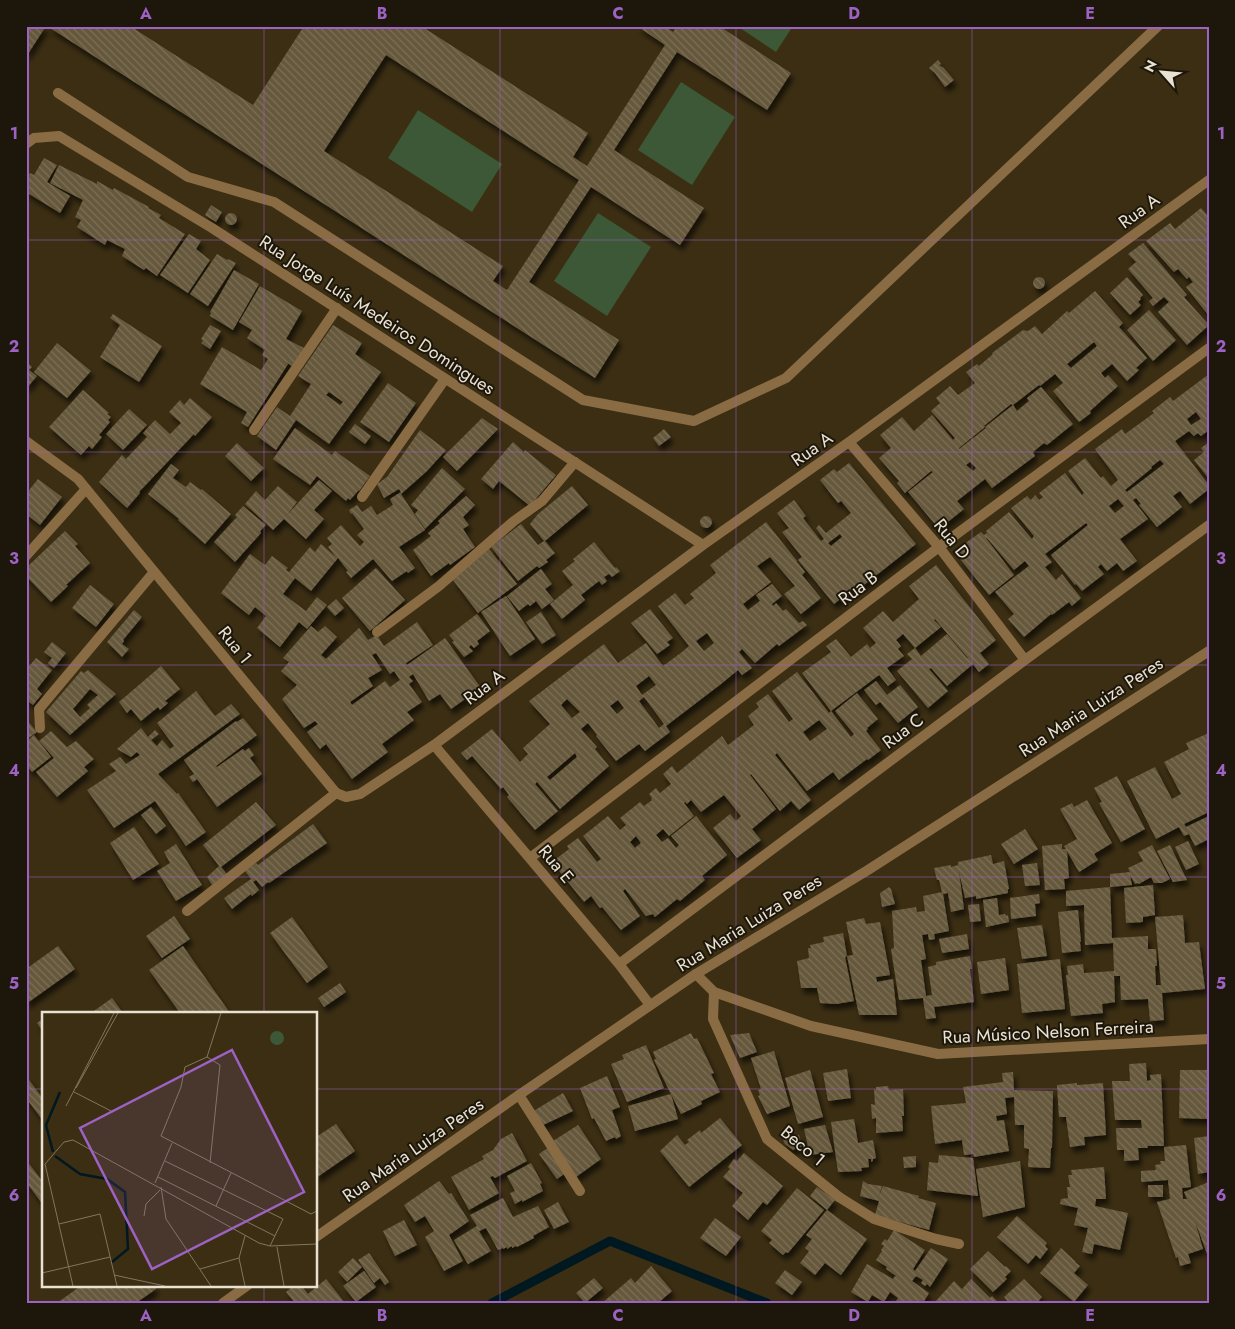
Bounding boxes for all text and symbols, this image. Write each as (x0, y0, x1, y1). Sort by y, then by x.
text: A (139, 2, 152, 25)
text: B (377, 2, 387, 25)
text: C (612, 2, 624, 25)
text: D (848, 2, 860, 25)
text: E (1085, 2, 1095, 25)
north arrow (1138, 48, 1188, 98)
text: N (1139, 57, 1162, 76)
text: 1 (10, 122, 18, 145)
text: 1 (1217, 122, 1225, 145)
street label: Rua A (1113, 187, 1165, 235)
street label: Rua Jorge Luís Medeiros Domingues (254, 229, 500, 401)
text: 2 (9, 335, 19, 358)
text: 2 (1216, 335, 1226, 358)
street label: Rua A (786, 425, 838, 473)
street label: Rua D (927, 513, 977, 565)
text: 3 (9, 547, 19, 570)
text: 3 (1216, 547, 1226, 570)
street label: Rua B (833, 564, 883, 612)
street label: Rua 1 (212, 621, 258, 669)
street label: Rua Maria Luiza Peres (1014, 651, 1168, 763)
street label: Rua A (458, 663, 510, 711)
street label: Rua C (877, 707, 929, 755)
text: 4 (8, 759, 20, 782)
text: 4 (1215, 759, 1227, 782)
street label: Rua E (532, 839, 580, 889)
street label: Rua Maria Luiza Peres (671, 868, 827, 978)
text: 5 (9, 972, 19, 995)
text: 5 (1216, 972, 1226, 995)
inset map (42, 1012, 318, 1286)
street label: Rua Músico Nelson Ferreira (942, 1013, 1154, 1051)
street label: Rua Maria Luiza Peres (337, 1091, 489, 1209)
street label: Beco 1 (775, 1120, 831, 1172)
text: 6 (9, 1184, 19, 1207)
text: 6 (1216, 1184, 1226, 1207)
text: A (139, 1304, 152, 1327)
text: B (377, 1304, 387, 1327)
text: C (612, 1304, 624, 1327)
text: D (848, 1304, 860, 1327)
text: E (1085, 1304, 1095, 1327)

